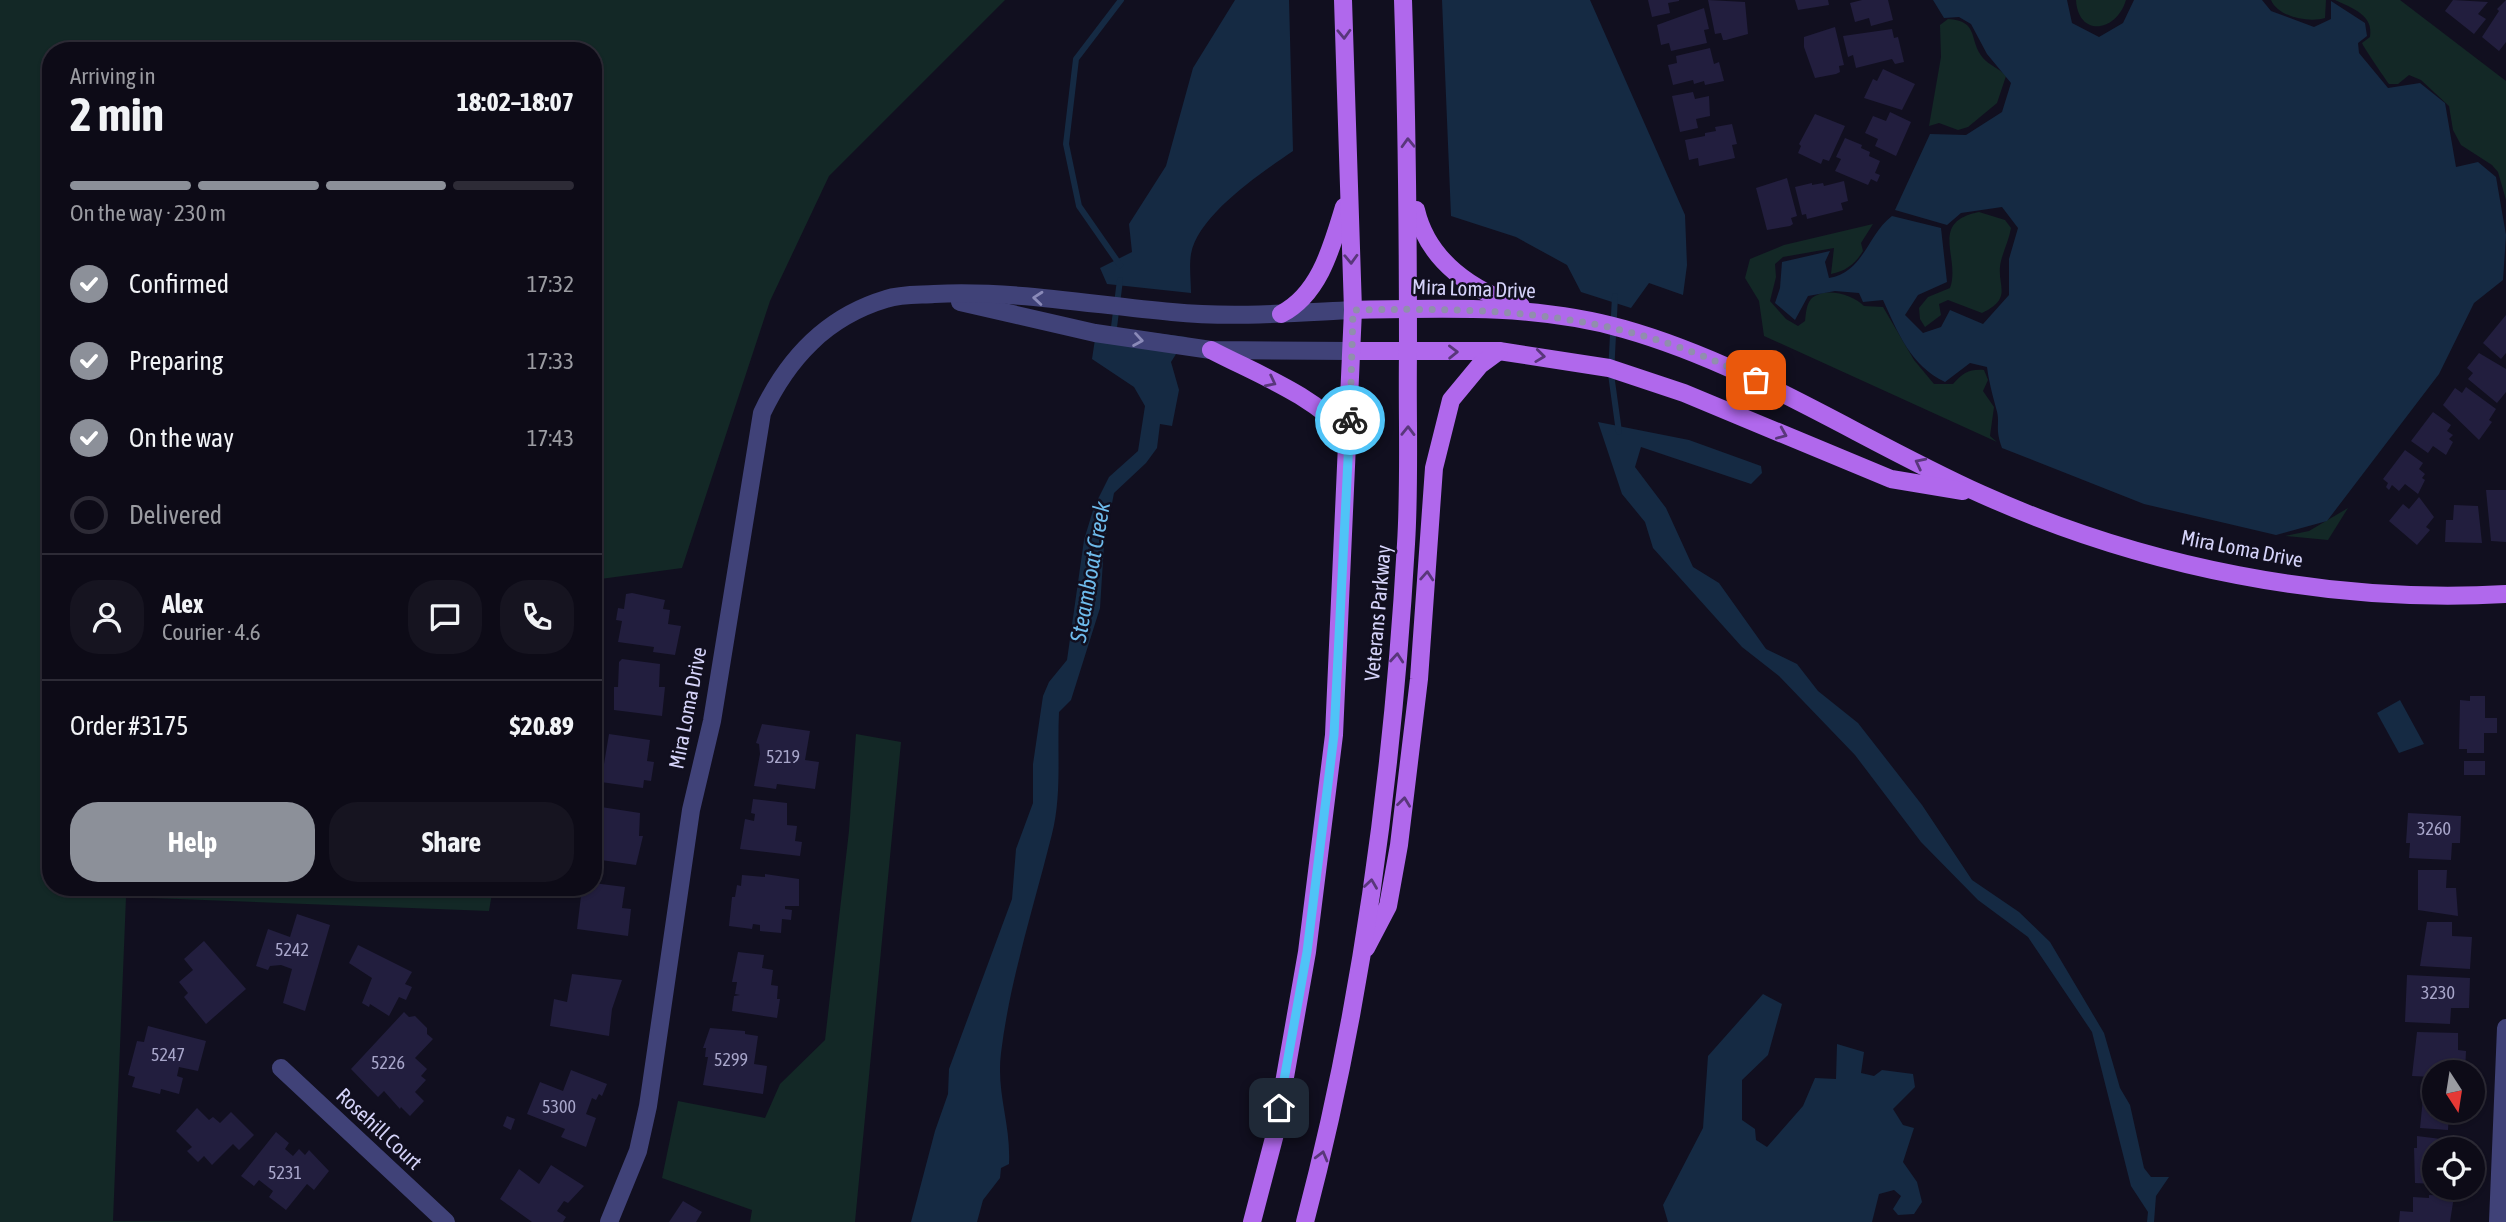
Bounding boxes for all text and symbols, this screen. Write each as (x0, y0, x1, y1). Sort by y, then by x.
one-way arrow (1336, 29, 1352, 40)
text: Arriving in (70, 63, 156, 89)
text: 18:02–18:07 (457, 87, 574, 117)
text: 2 min (70, 88, 164, 141)
one-way arrow (1400, 137, 1415, 148)
text: On the way · 230 m (70, 200, 226, 226)
one-way arrow (1344, 254, 1359, 265)
icon: check (70, 265, 108, 303)
text: Confirmed (129, 269, 229, 299)
text: 17:32 (527, 271, 574, 297)
street label: Mira Loma Drive (1412, 274, 1536, 302)
one-way arrow (1032, 291, 1043, 306)
one-way arrow (1133, 332, 1144, 347)
icon: check (70, 342, 108, 380)
one-way arrow (1449, 344, 1459, 360)
text: Preparing (129, 346, 223, 376)
text: 17:33 (527, 348, 574, 374)
one-way arrow (1535, 349, 1546, 364)
pin (1726, 350, 1786, 410)
icon: bag (1737, 361, 1775, 399)
one-way arrow (1264, 373, 1277, 387)
courier (1315, 385, 1385, 455)
icon: bike (1331, 401, 1369, 439)
icon: check (70, 419, 108, 457)
text: On the way (129, 423, 234, 453)
text: 17:43 (527, 425, 574, 451)
one-way arrow (1400, 425, 1415, 436)
one-way arrow (1775, 425, 1787, 439)
one-way arrow (1914, 457, 1927, 471)
water label: Steamboat Creek (1065, 499, 1115, 645)
text: Delivered (129, 500, 222, 530)
street label: Mira Loma Drive (2179, 524, 2305, 572)
street label: Veterans Parkway (1359, 544, 1395, 682)
one-way arrow (1419, 570, 1434, 581)
button: person (70, 580, 144, 654)
button: chat (408, 580, 482, 654)
button: phone (500, 580, 574, 654)
text: Alex (162, 589, 203, 619)
text: Courier · 4.6 (162, 619, 261, 645)
street label: Mira Loma Drive (663, 645, 711, 771)
one-way arrow (1389, 652, 1404, 663)
text: Order #3175 (70, 711, 189, 741)
text: $20.89 (510, 711, 574, 741)
house number: 5219 (766, 746, 800, 767)
one-way arrow (1397, 796, 1412, 808)
button: Help (70, 802, 315, 882)
button: Share (329, 802, 574, 882)
house number: 3260 (2417, 818, 2451, 839)
one-way arrow (1363, 878, 1378, 890)
house number: 5242 (275, 939, 309, 960)
house number: 3230 (2421, 982, 2455, 1003)
house number: 5247 (151, 1044, 185, 1065)
house number: 5299 (714, 1049, 748, 1070)
house number: 5226 (371, 1052, 405, 1073)
north arrow (2422, 1060, 2485, 1124)
map controls (2422, 1060, 2485, 1200)
pin (1249, 1078, 1309, 1138)
street label: Rosehill Court (332, 1083, 427, 1174)
icon: home (1260, 1089, 1298, 1127)
house number: 5300 (542, 1096, 576, 1117)
button: locate (2422, 1137, 2485, 1200)
one-way arrow (1314, 1150, 1328, 1162)
house number: 5231 (268, 1162, 302, 1183)

